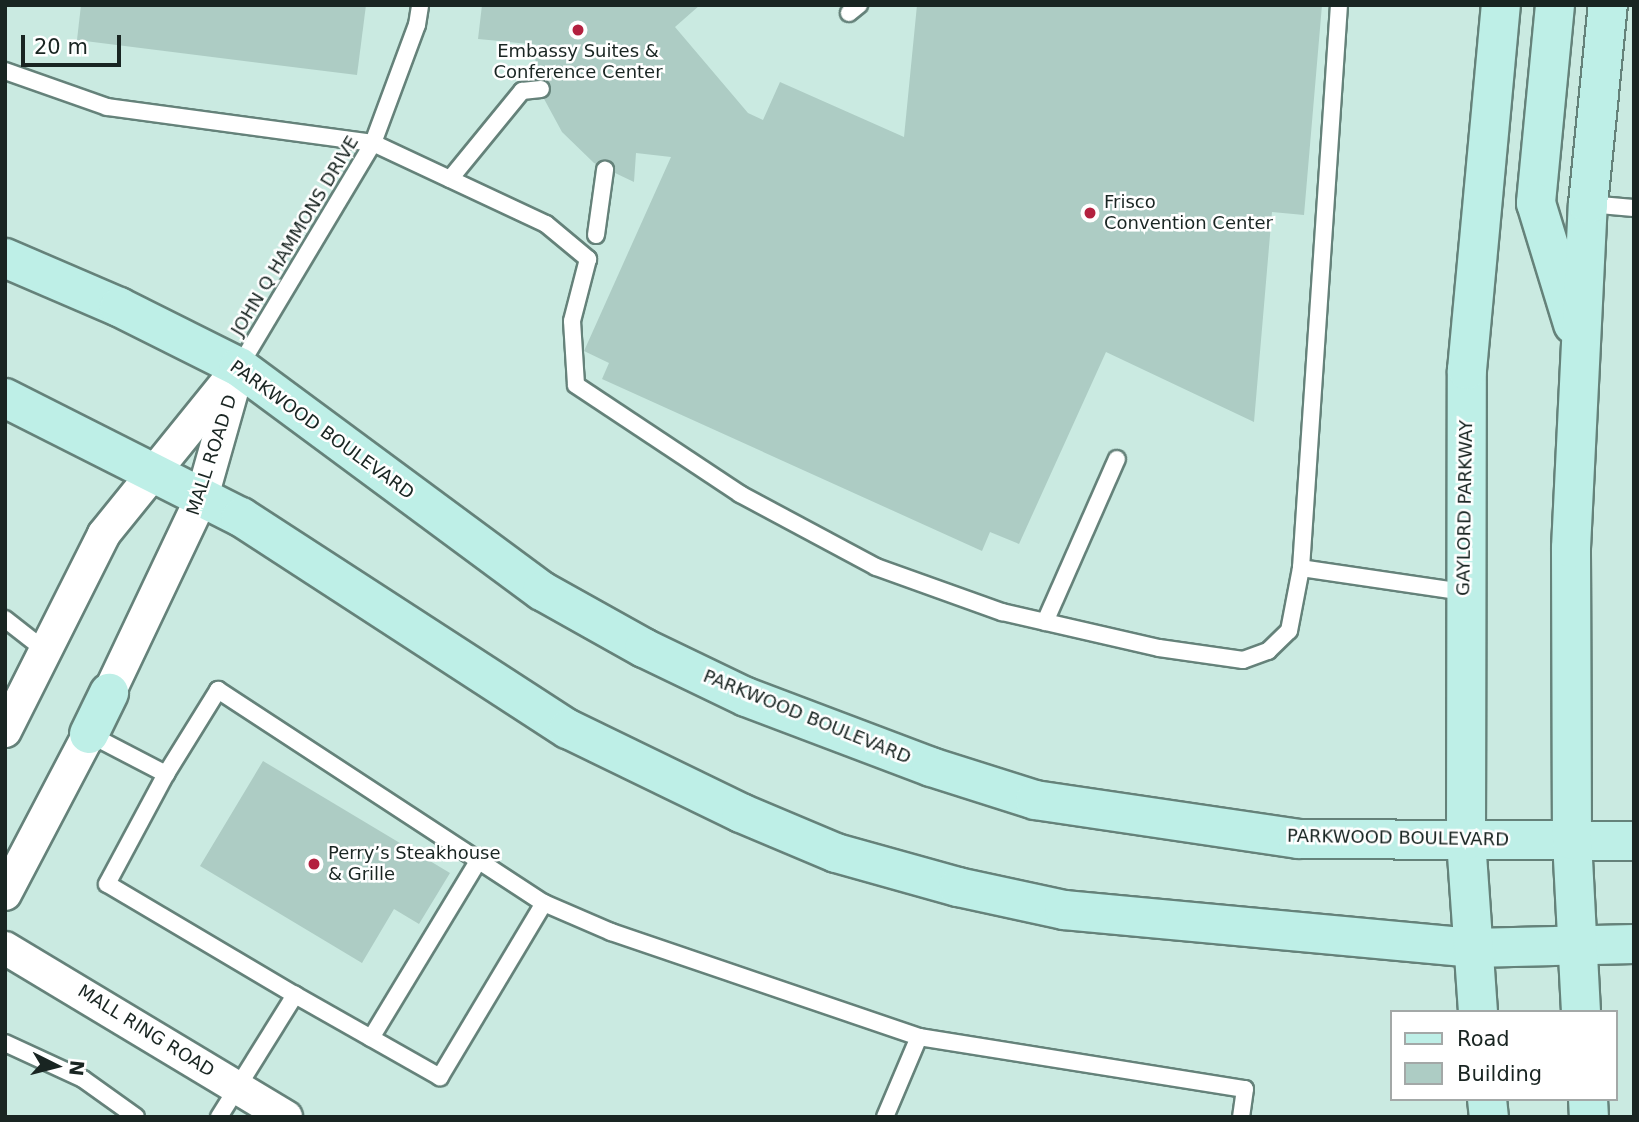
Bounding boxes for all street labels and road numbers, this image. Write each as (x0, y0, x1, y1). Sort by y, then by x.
street label: JOHN Q HAMMONS DRIVE (227, 132, 363, 340)
street label: PARKWOOD BOULEVARD (226, 356, 418, 504)
street label: MALL ROAD D (182, 392, 242, 518)
street label: GAYLORD PARKWAY (1453, 420, 1477, 596)
street label: PARKWOOD BOULEVARD (700, 665, 914, 769)
street label: PARKWOOD BOULEVARD (1287, 825, 1509, 851)
street label: MALL RING ROAD (74, 980, 218, 1082)

